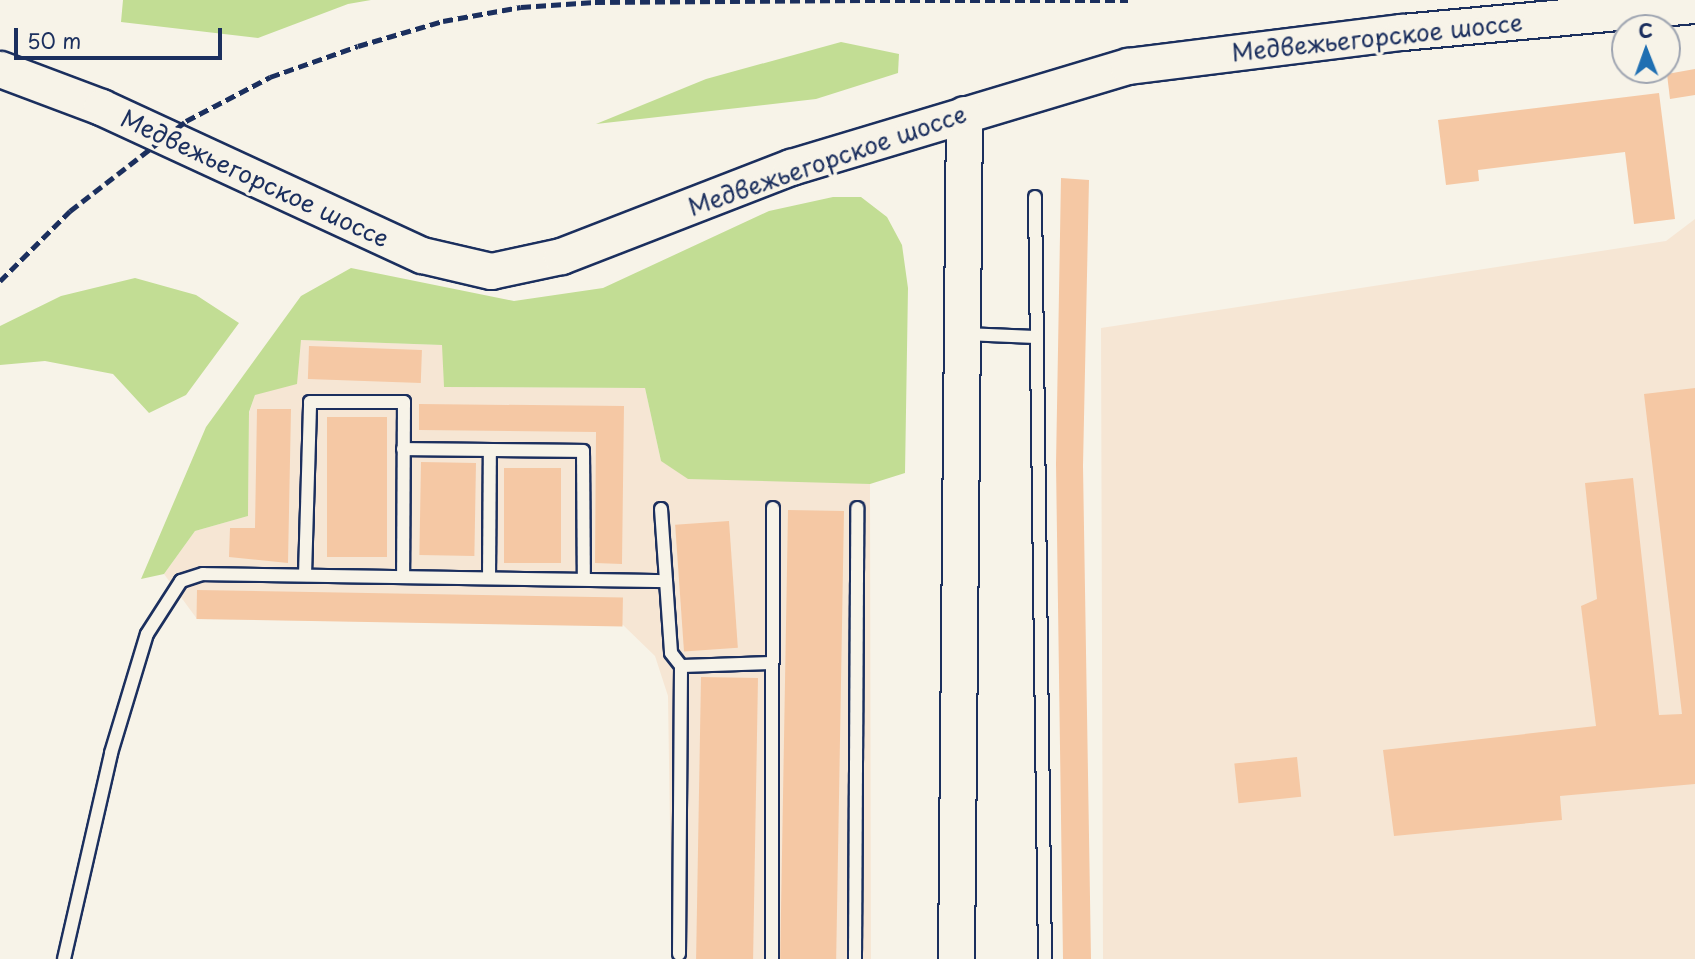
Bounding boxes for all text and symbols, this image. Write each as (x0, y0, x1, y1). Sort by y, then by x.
street label: Медвежьегорское шоссе (1230, 7, 1524, 67)
scale bar (18, 14, 226, 58)
north arrow (1611, 14, 1681, 84)
text: С (1638, 16, 1653, 44)
text: 50 m (27, 24, 81, 56)
street label: Медвежьегорское шоссе (684, 99, 970, 221)
street label: Медвежьегорское шоссе (116, 103, 394, 253)

